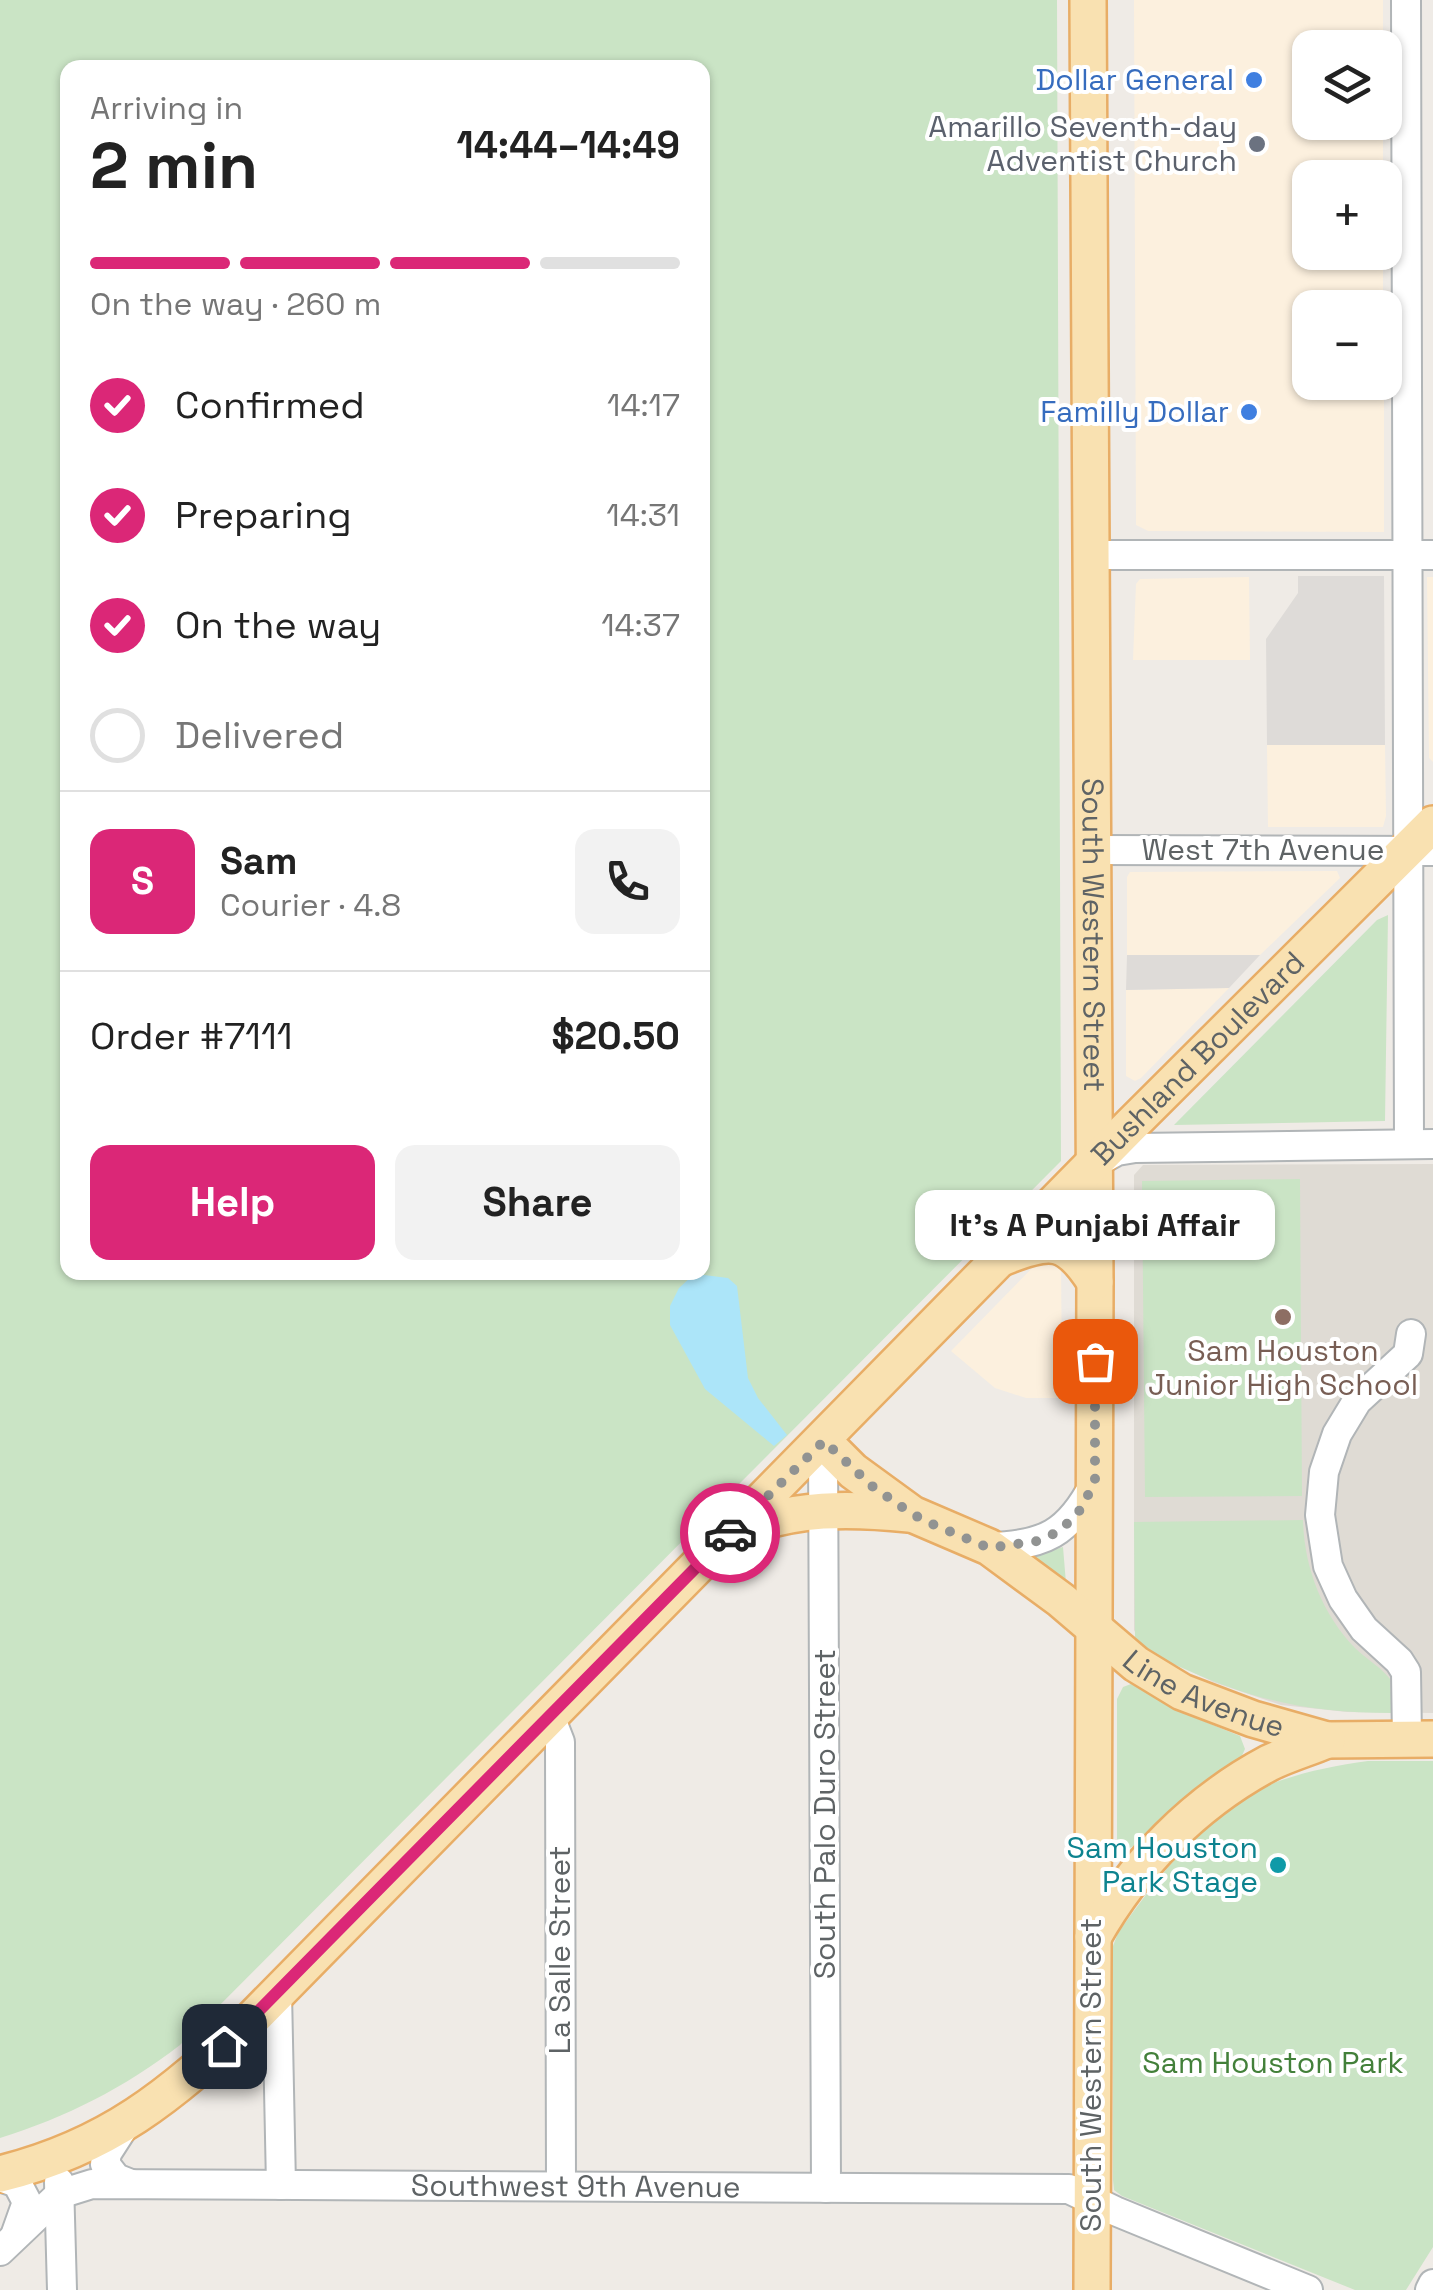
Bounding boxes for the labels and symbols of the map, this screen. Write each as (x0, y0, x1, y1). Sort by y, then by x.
place label: Dollar General (1035, 60, 1234, 99)
marker: Dollar General (1243, 69, 1265, 91)
place label: Amarillo Seventh-day Adventist Church (928, 107, 1237, 180)
marker: Amarillo Seventh-day Adventist Church (1246, 133, 1268, 155)
place label: Familly Dollar (1040, 392, 1229, 431)
marker: Familly Dollar (1238, 401, 1260, 423)
street label: South Western Street (1073, 778, 1114, 1092)
street label: West 7th Avenue (1142, 830, 1384, 869)
street label: Bushland Boulevard (1082, 943, 1313, 1173)
callout: It's A Punjabi Affair (915, 1191, 1275, 1261)
marker: Sam Houston Junior High School (1272, 1306, 1294, 1328)
pin (1053, 1319, 1138, 1404)
place label: Sam Houston Junior High School (1148, 1331, 1418, 1404)
courier (680, 1483, 780, 1583)
street label: Line Avenue (1115, 1641, 1289, 1746)
street label: South Palo Duro Street (805, 1649, 844, 1979)
place label: Sam Houston Park Stage (1067, 1828, 1258, 1901)
street label: La Salle Street (540, 1846, 579, 2054)
marker: Sam Houston Park Stage (1267, 1854, 1289, 1876)
street label: South Western Street (1071, 1918, 1110, 2232)
pin (182, 2004, 267, 2089)
park label: Sam Houston Park (1142, 2043, 1404, 2082)
street label: Southwest 9th Avenue (411, 2166, 741, 2206)

